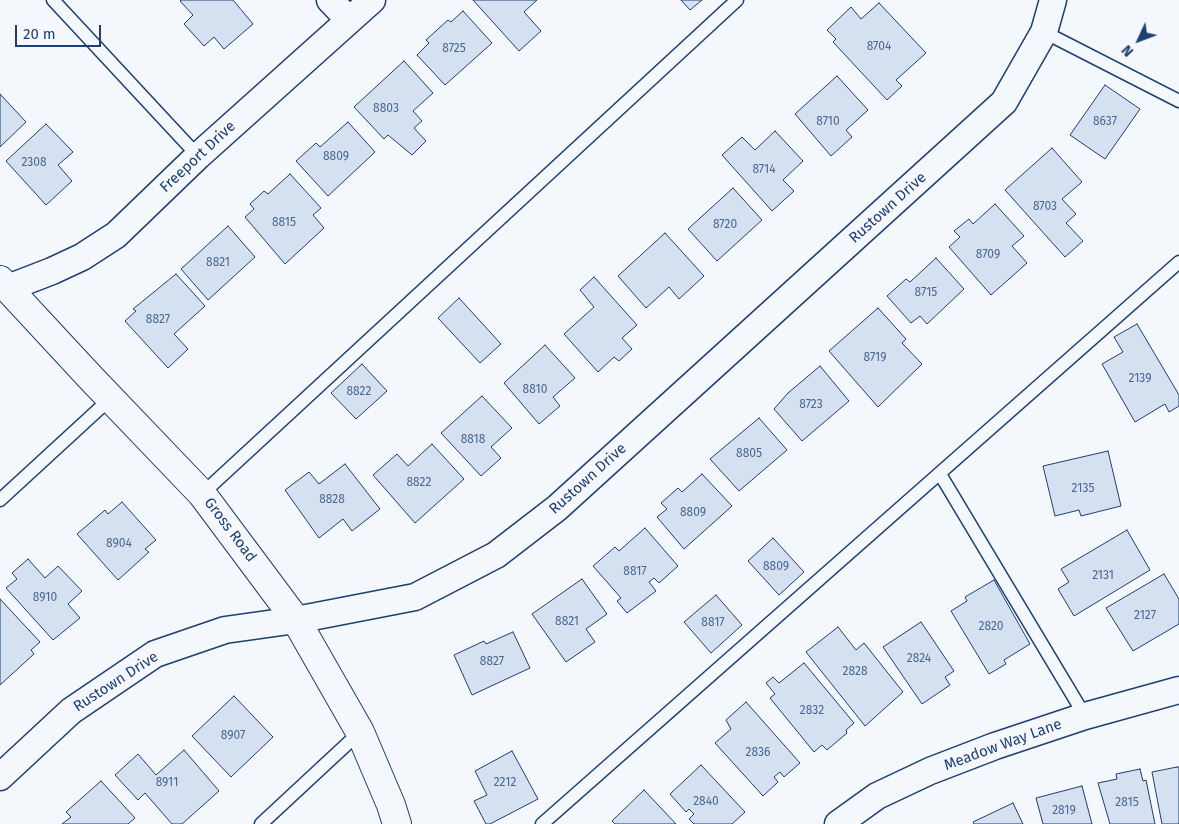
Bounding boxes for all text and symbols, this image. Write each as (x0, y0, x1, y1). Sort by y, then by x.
scale bar (18, 15, 104, 47)
north arrow (1114, 15, 1164, 65)
text: 20 m (23, 25, 56, 43)
house number: 8704 (867, 40, 891, 54)
text: N (1118, 41, 1137, 60)
house number: 8725 (442, 42, 466, 56)
house number: 8803 (373, 102, 399, 116)
house number: 8710 (816, 115, 840, 129)
house number: 8637 (1093, 115, 1117, 129)
street label: Freeport Drive (157, 117, 239, 197)
house number: 8809 (323, 150, 349, 164)
house number: 2308 (21, 156, 47, 170)
house number: 8714 (752, 163, 776, 177)
street label: Rustown Drive (846, 169, 930, 247)
house number: 8703 (1033, 200, 1057, 214)
house number: 8815 (272, 216, 296, 230)
house number: 8720 (713, 218, 737, 232)
house number: 8709 (976, 248, 1000, 262)
house number: 8821 (206, 256, 230, 270)
house number: 8715 (915, 286, 937, 300)
house number: 8827 (146, 313, 170, 327)
house number: 8719 (863, 351, 887, 365)
house number: 2139 (1129, 372, 1151, 386)
house number: 8810 (523, 383, 547, 397)
house number: 8822 (347, 385, 371, 399)
house number: 8723 (799, 398, 823, 412)
house number: 8818 (461, 433, 485, 447)
street label: Rustown Drive (546, 440, 630, 518)
house number: 8805 (736, 447, 762, 461)
house number: 8822 (407, 476, 431, 490)
house number: 2135 (1072, 482, 1094, 496)
house number: 8828 (319, 493, 345, 507)
street label: Gross Road (200, 494, 260, 566)
house number: 8809 (680, 506, 706, 520)
house number: 8904 (106, 537, 132, 551)
house number: 8809 (763, 560, 789, 574)
house number: 8817 (623, 565, 647, 579)
house number: 2131 (1092, 569, 1114, 583)
house number: 8910 (33, 591, 57, 605)
house number: 2127 (1134, 609, 1156, 623)
house number: 8821 (555, 615, 579, 629)
house number: 8817 (701, 616, 725, 630)
house number: 2820 (978, 620, 1004, 634)
street label: Rustown Drive (70, 648, 162, 716)
house number: 2824 (907, 652, 931, 666)
house number: 8827 (480, 655, 504, 669)
house number: 2828 (843, 665, 867, 679)
house number: 2832 (800, 704, 824, 718)
street label: Meadow Way Lane (942, 715, 1064, 775)
house number: 8907 (221, 729, 245, 743)
house number: 2836 (746, 746, 770, 760)
house number: 8911 (156, 776, 178, 790)
house number: 2212 (494, 776, 516, 790)
house number: 2840 (693, 795, 719, 809)
house number: 2815 (1115, 796, 1139, 810)
house number: 2819 (1052, 804, 1076, 818)

